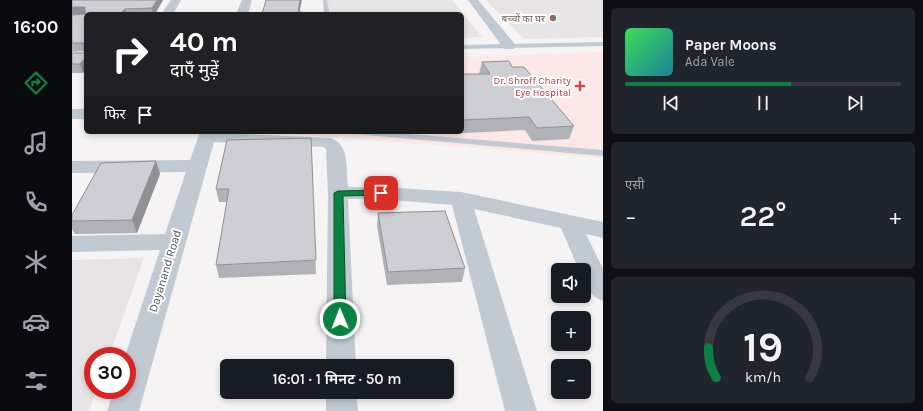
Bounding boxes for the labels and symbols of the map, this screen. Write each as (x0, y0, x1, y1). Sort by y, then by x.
place label: बच्चों का घर (502, 13, 546, 25)
marker: बच्चों का घर (548, 13, 558, 23)
place label: Dr. Shroff Charity Eye Hospital (494, 75, 571, 99)
marker: Dr. Shroff Charity Eye Hospital (574, 80, 586, 92)
pin (364, 176, 398, 210)
street label: Dayanand Road (146, 228, 184, 314)
position arrow (319, 298, 361, 340)
speed limit sign: 30 (84, 347, 136, 399)

